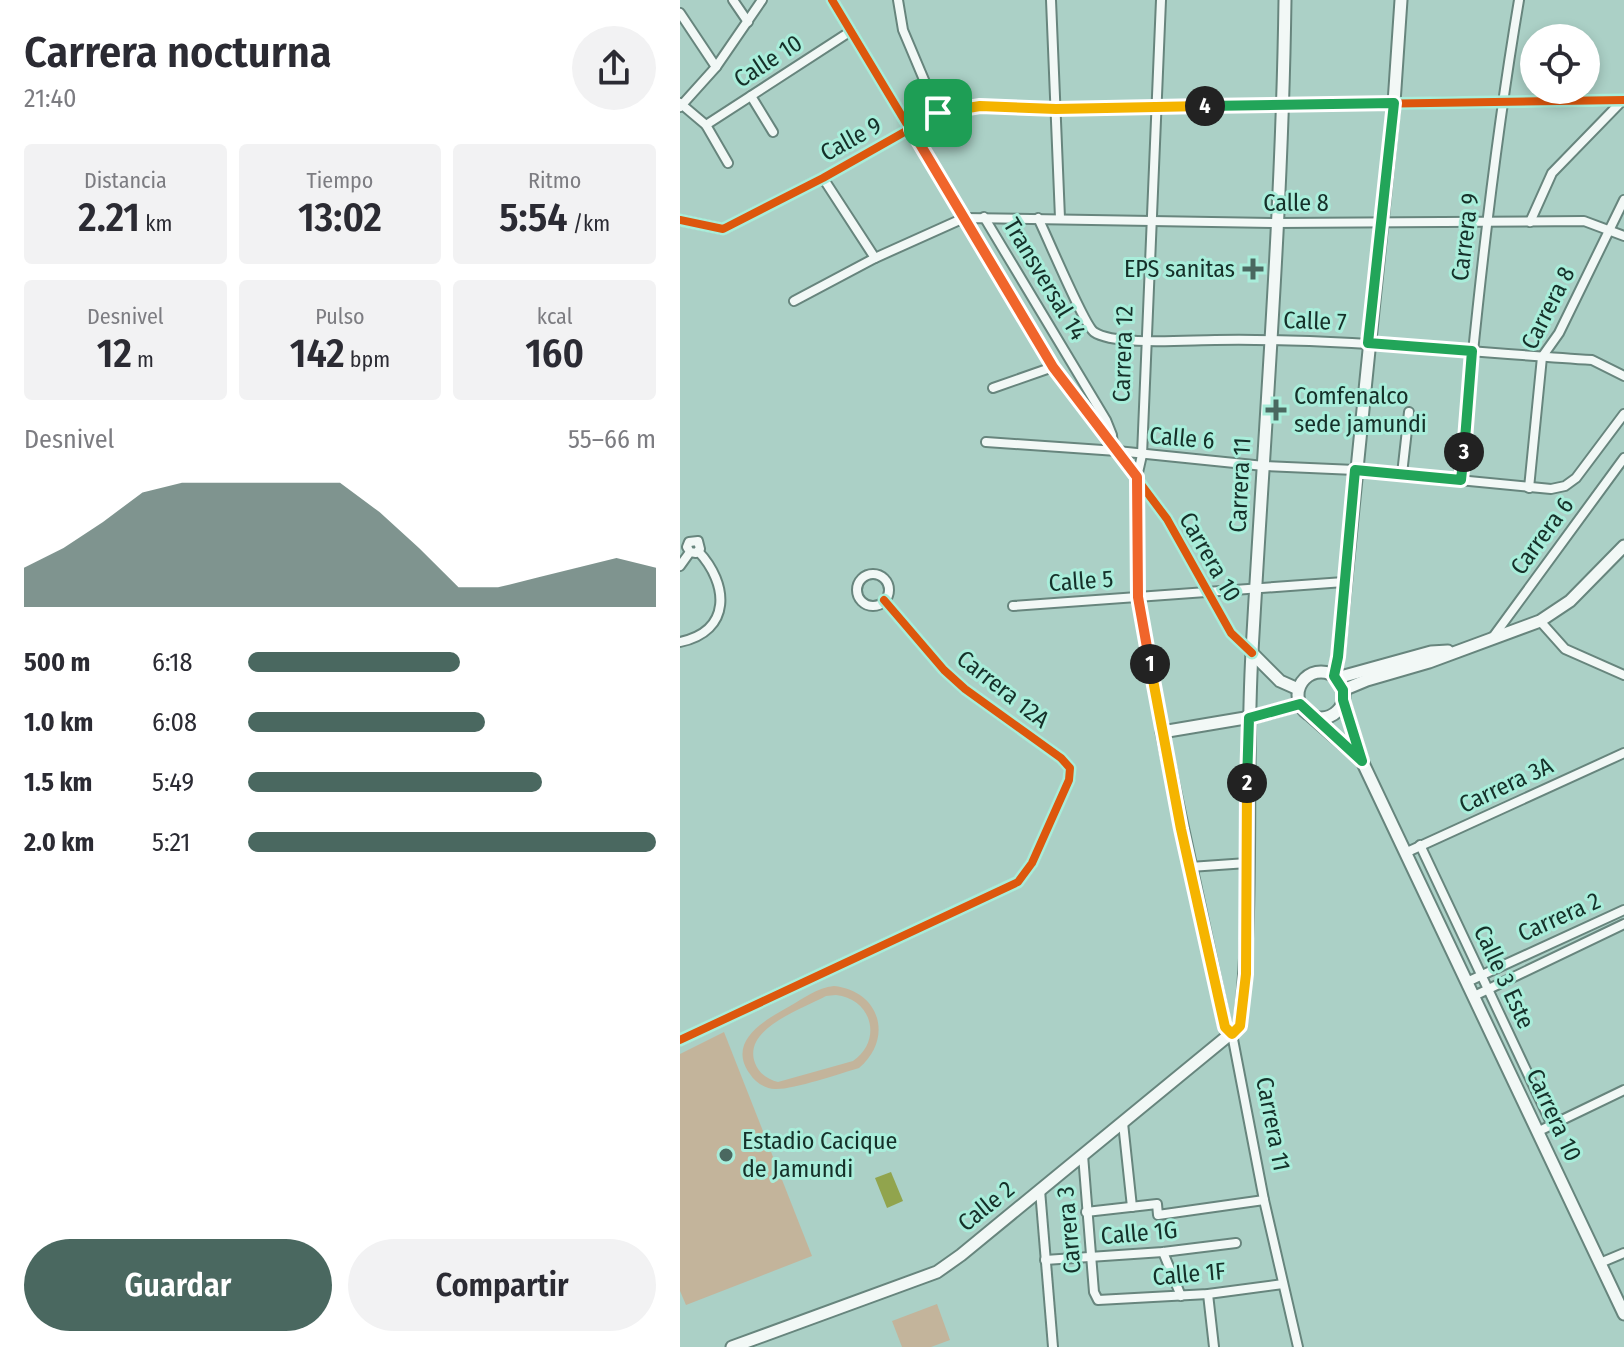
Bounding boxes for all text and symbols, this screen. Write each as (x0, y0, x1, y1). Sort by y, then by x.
map controls (1520, 24, 1600, 104)
button: locate (1520, 24, 1600, 104)
text: Carrera nocturna (24, 26, 332, 79)
button: share (572, 26, 656, 110)
street label: Calle 10 (729, 29, 807, 93)
pin (904, 79, 972, 147)
text: 21:40 (24, 83, 77, 114)
pin: 4 (1185, 86, 1225, 126)
icon: arrive (916, 91, 960, 135)
text: 4 (1199, 92, 1211, 119)
street label: Calle 9 (816, 111, 886, 167)
text: Distancia (84, 167, 167, 194)
text: Tiempo (307, 167, 373, 194)
text: Ritmo (528, 167, 581, 194)
street label: Calle 8 (1263, 189, 1329, 217)
street label: Carrera 9 (1446, 191, 1484, 283)
text: 2.21 (78, 194, 140, 242)
text: 13:02 (298, 194, 382, 242)
text: 5:54 (499, 194, 567, 242)
text: km (140, 210, 172, 237)
text: /km (567, 210, 610, 237)
street label: Transversal 14 (998, 213, 1092, 345)
place label: EPS sanitas (1124, 255, 1235, 283)
marker: EPS sanitas (1242, 258, 1264, 280)
street label: Carrera 8 (1515, 262, 1581, 354)
text: Desnivel (87, 303, 164, 330)
text: Pulso (315, 303, 365, 330)
text: kcal (537, 303, 572, 330)
street label: Carrera 12 (1107, 305, 1139, 403)
street label: Calle 7 (1283, 306, 1347, 336)
text: 12 (97, 330, 132, 378)
text: 142 (290, 330, 345, 378)
text: 160 (525, 330, 584, 378)
text: m (132, 346, 154, 373)
text: bpm (345, 346, 390, 373)
place label: Comfenalco sede jamundi (1294, 382, 1427, 438)
marker: Comfenalco sede jamundi (1265, 399, 1287, 421)
street label: Calle 6 (1148, 421, 1216, 455)
text: Desnivel (24, 424, 114, 455)
text: 55–66 m (568, 424, 656, 455)
pin: 3 (1444, 432, 1484, 472)
street label: Carrera 11 (1224, 437, 1256, 533)
text: 3 (1459, 438, 1469, 465)
street label: Carrera 6 (1505, 492, 1579, 580)
street label: Carrera 10 (1173, 507, 1247, 607)
street label: Calle 5 (1048, 565, 1114, 597)
street label: Carrera 12A (951, 644, 1055, 734)
pin: 1 (1130, 644, 1170, 684)
text: 500 m (24, 647, 90, 678)
text: 6:18 (152, 647, 192, 678)
text: 1 (1145, 650, 1155, 677)
text: 1.0 km (24, 707, 93, 738)
text: 6:08 (152, 707, 197, 738)
street label: Carrera 3A (1455, 751, 1558, 819)
pin: 2 (1227, 763, 1267, 803)
text: 1.5 km (24, 767, 92, 798)
text: 5:49 (152, 767, 194, 798)
text: 2 (1242, 769, 1252, 796)
text: 2.0 km (24, 827, 94, 858)
text: 5:21 (152, 827, 190, 858)
street label: Carrera 2 (1513, 886, 1605, 948)
street label: Calle 3 Este (1468, 921, 1540, 1033)
street label: Carrera 10 (1520, 1064, 1588, 1166)
street label: Carrera 11 (1250, 1075, 1296, 1173)
place label: Estadio Cacique de Jamundi (742, 1127, 897, 1183)
marker: Estadio Cacique de Jamundi (717, 1146, 735, 1164)
street label: Calle 2 (952, 1175, 1020, 1237)
street label: Carrera 3 (1051, 1185, 1087, 1275)
street label: Calle 1G (1100, 1216, 1178, 1250)
button: Guardar (24, 1239, 332, 1331)
button: Compartir (348, 1239, 656, 1331)
street label: Calle 1F (1151, 1257, 1227, 1291)

